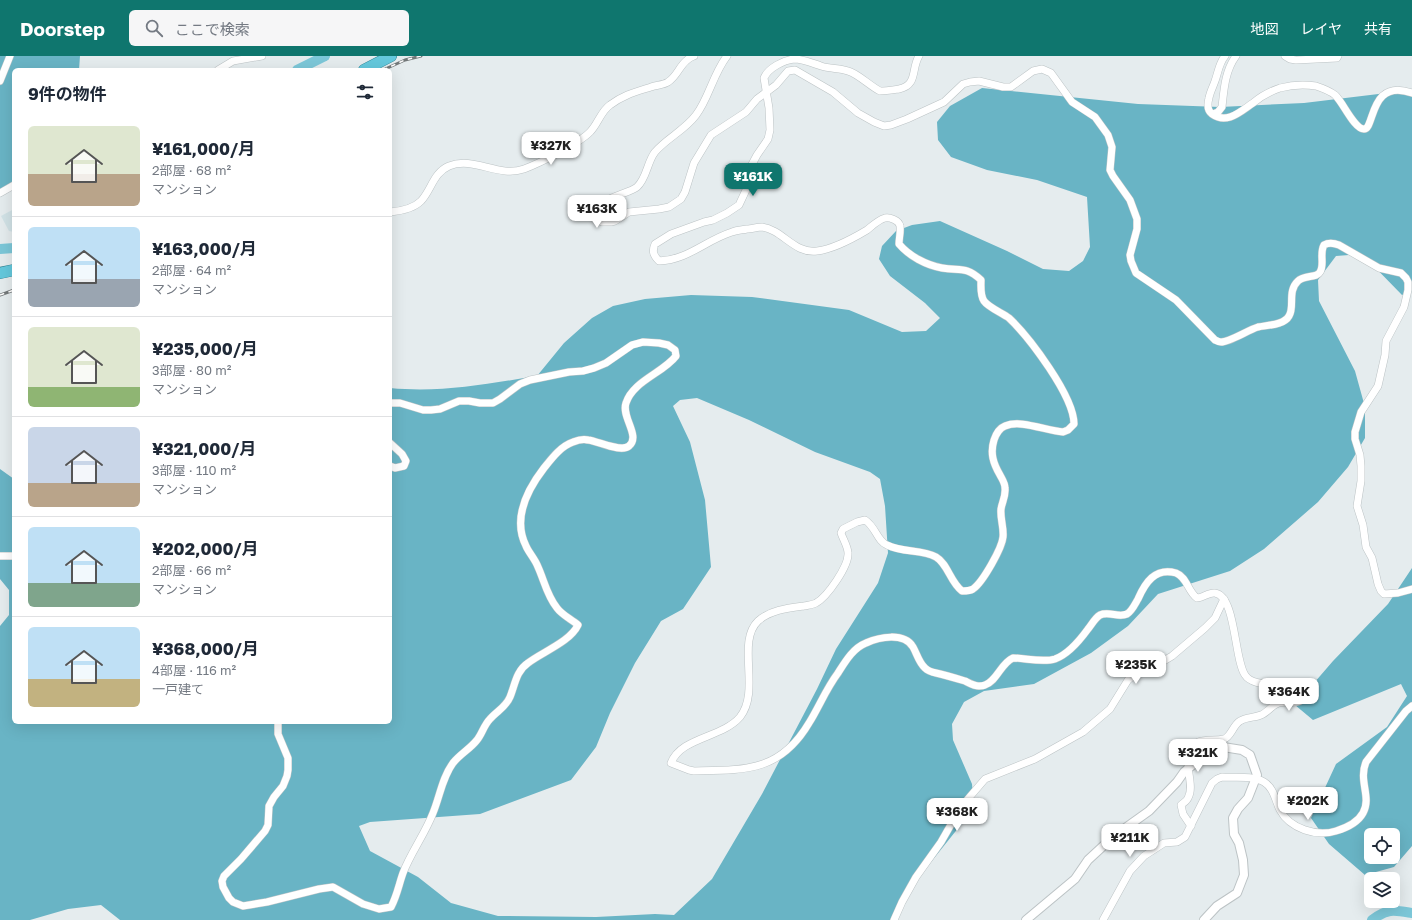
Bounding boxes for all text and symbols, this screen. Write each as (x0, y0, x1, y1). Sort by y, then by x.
search box (129, 10, 409, 46)
text: Doorstep (20, 17, 105, 40)
icon: search (143, 17, 165, 39)
text: ここで検索 (175, 20, 250, 38)
text: 地図 (1250, 20, 1278, 37)
text: レイヤ (1300, 20, 1342, 37)
text: 共有 (1364, 20, 1392, 37)
icon: filters (354, 81, 376, 103)
text: 9件の物件 (28, 83, 107, 104)
pin: ¥327K (523, 132, 579, 166)
text: ¥327K (531, 137, 571, 153)
text: ¥161,000/月 (152, 138, 255, 159)
icon: home (60, 142, 108, 190)
text: 2部屋 · 68 m² (152, 162, 231, 178)
pin: ¥161K (725, 163, 781, 197)
text: ¥161K (733, 168, 773, 184)
text: マンション (152, 181, 217, 197)
pin: ¥163K (569, 195, 625, 229)
text: ¥163K (577, 200, 617, 216)
text: ¥163,000/月 (152, 238, 257, 259)
icon: home (60, 243, 108, 291)
text: 2部屋 · 64 m² (152, 262, 231, 278)
text: マンション (152, 281, 217, 297)
text: ¥235,000/月 (152, 338, 258, 359)
icon: home (60, 343, 108, 391)
text: 3部屋 · 80 m² (152, 362, 231, 378)
text: マンション (152, 381, 217, 397)
text: ¥321,000/月 (152, 438, 256, 459)
icon: home (60, 443, 108, 491)
text: 3部屋 · 110 m² (152, 462, 236, 478)
text: マンション (152, 481, 217, 497)
text: ¥202,000/月 (152, 538, 259, 559)
icon: home (60, 543, 108, 591)
text: 2部屋 · 66 m² (152, 562, 231, 578)
text: マンション (152, 581, 217, 597)
text: ¥368,000/月 (152, 638, 259, 659)
icon: home (60, 643, 108, 691)
pin: ¥235K (1108, 651, 1164, 685)
text: ¥235K (1115, 656, 1157, 672)
text: 4部屋 · 116 m² (152, 662, 236, 678)
pin: ¥364K (1261, 678, 1317, 712)
text: 一戸建て (152, 681, 204, 697)
text: ¥364K (1268, 683, 1310, 699)
pin: ¥321K (1170, 739, 1226, 773)
text: ¥321K (1178, 744, 1218, 760)
pin: ¥202K (1280, 787, 1336, 821)
text: ¥202K (1287, 792, 1329, 808)
pin: ¥368K (929, 798, 985, 832)
text: ¥368K (936, 803, 978, 819)
pin: ¥211K (1102, 824, 1158, 858)
map controls (1364, 828, 1400, 908)
button: locate (1364, 828, 1400, 864)
text: ¥211K (1110, 829, 1150, 845)
button: layers (1364, 872, 1400, 908)

